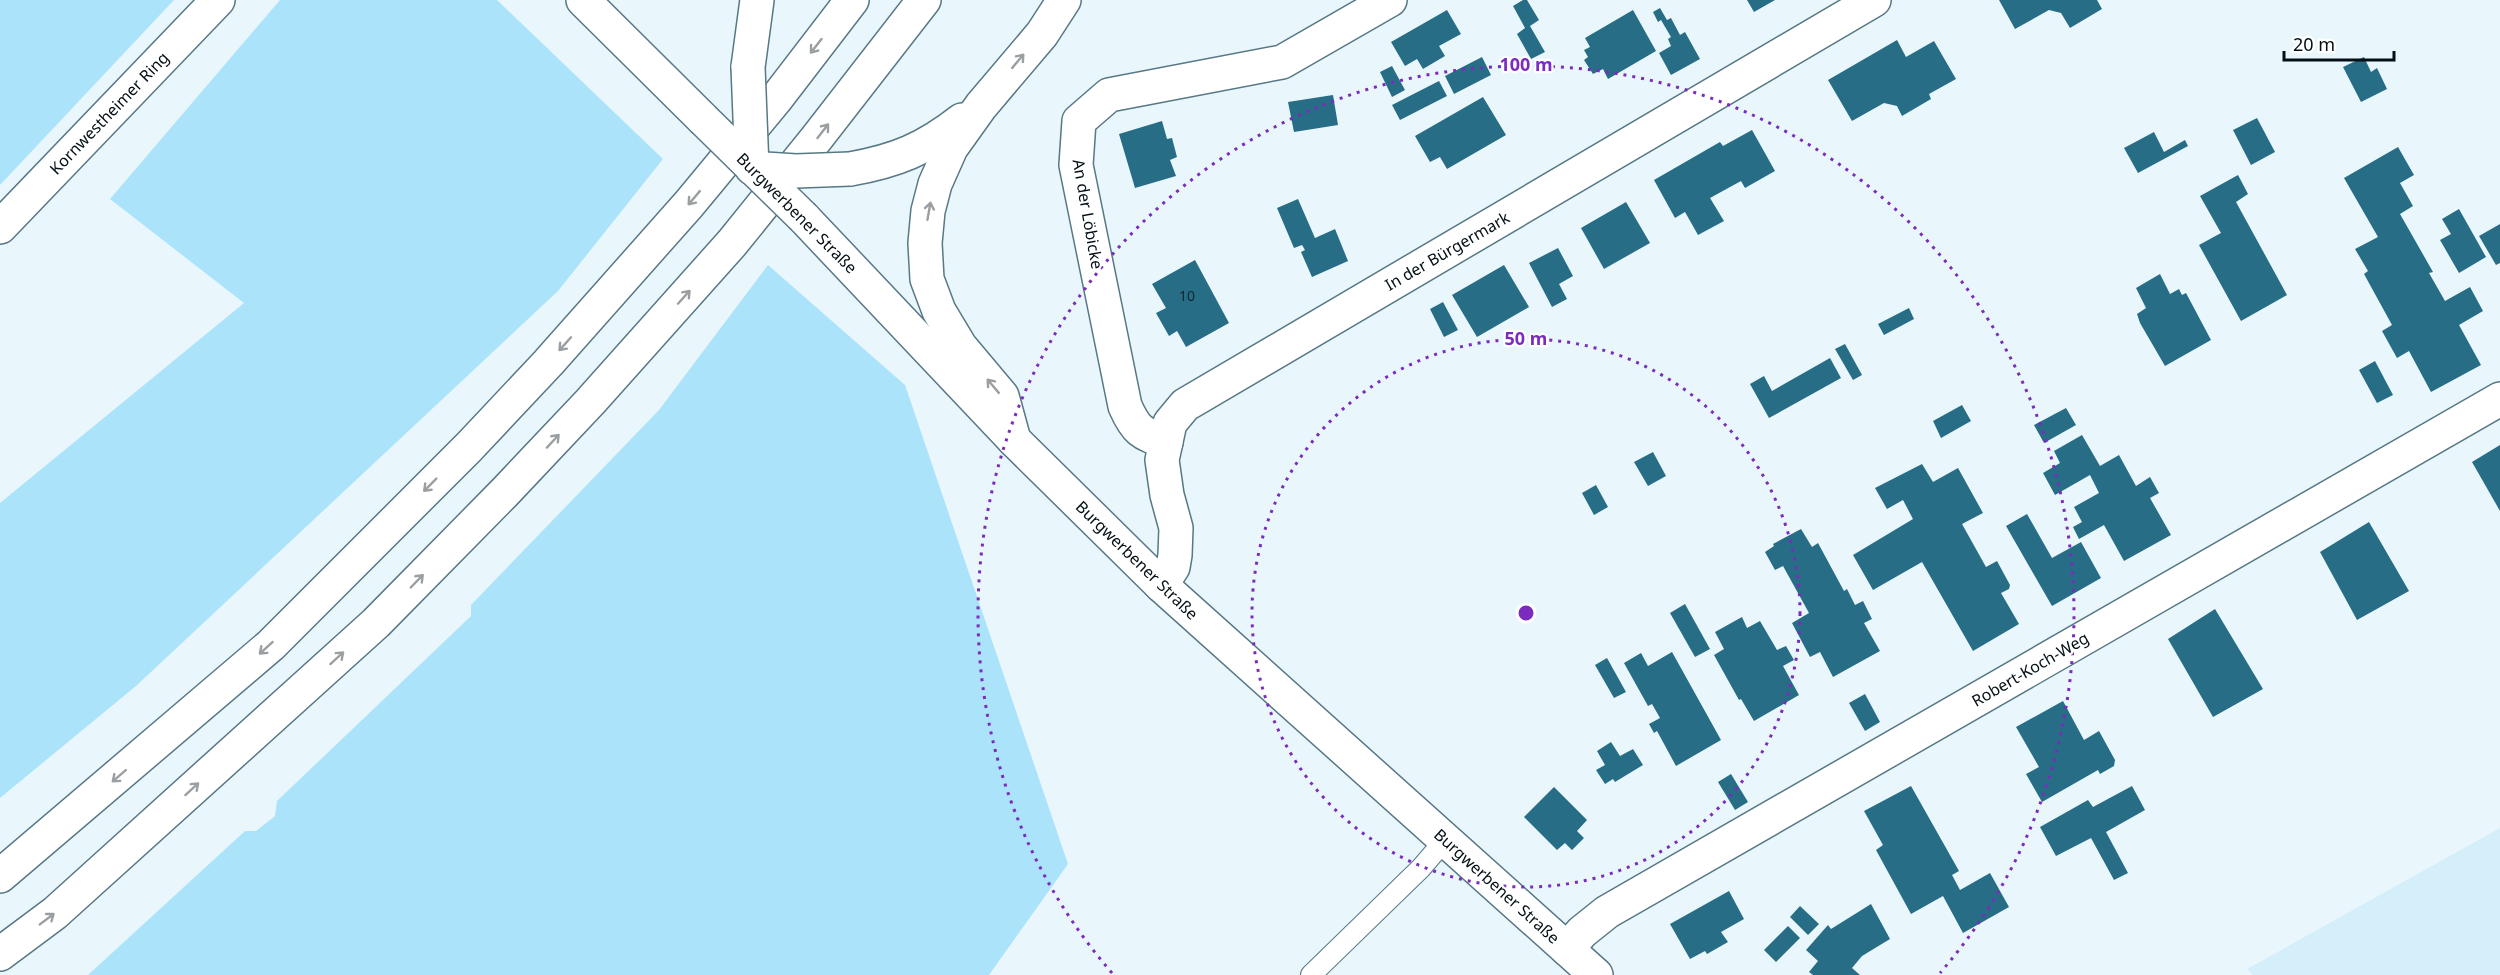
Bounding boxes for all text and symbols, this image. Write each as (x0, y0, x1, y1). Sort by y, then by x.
scale bar (2284, 24, 2394, 62)
text: 20 m (2293, 32, 2335, 56)
one-way arrow (810, 38, 823, 54)
street label: Kornwestheimer Ring (45, 47, 173, 179)
text: 100 m (1499, 52, 1553, 76)
one-way arrow (1012, 53, 1025, 69)
one-way arrow (816, 123, 829, 139)
street label: Burgwerbener Straße (732, 148, 862, 278)
street label: An der Löbicke (1068, 157, 1108, 271)
one-way arrow (687, 190, 700, 206)
one-way arrow (923, 202, 934, 222)
street label: In der Bürgermark (1381, 206, 1514, 296)
house number: 10 (1179, 286, 1195, 305)
one-way arrow (677, 290, 691, 305)
text: 50 m (1505, 326, 1547, 350)
one-way arrow (558, 336, 572, 351)
one-way arrow (987, 378, 1000, 394)
one-way arrow (546, 434, 560, 449)
one-way arrow (423, 478, 438, 493)
street label: Burgwerbener Straße (1071, 496, 1203, 624)
one-way arrow (410, 573, 424, 588)
centre of rings (1516, 603, 1536, 623)
street label: Robert-Koch-Weg (1967, 627, 2093, 711)
one-way arrow (259, 641, 274, 655)
one-way arrow (329, 651, 344, 665)
one-way arrow (111, 769, 127, 782)
one-way arrow (184, 782, 199, 796)
street label: Burgwerbener Straße (1429, 824, 1565, 948)
one-way arrow (38, 913, 54, 925)

